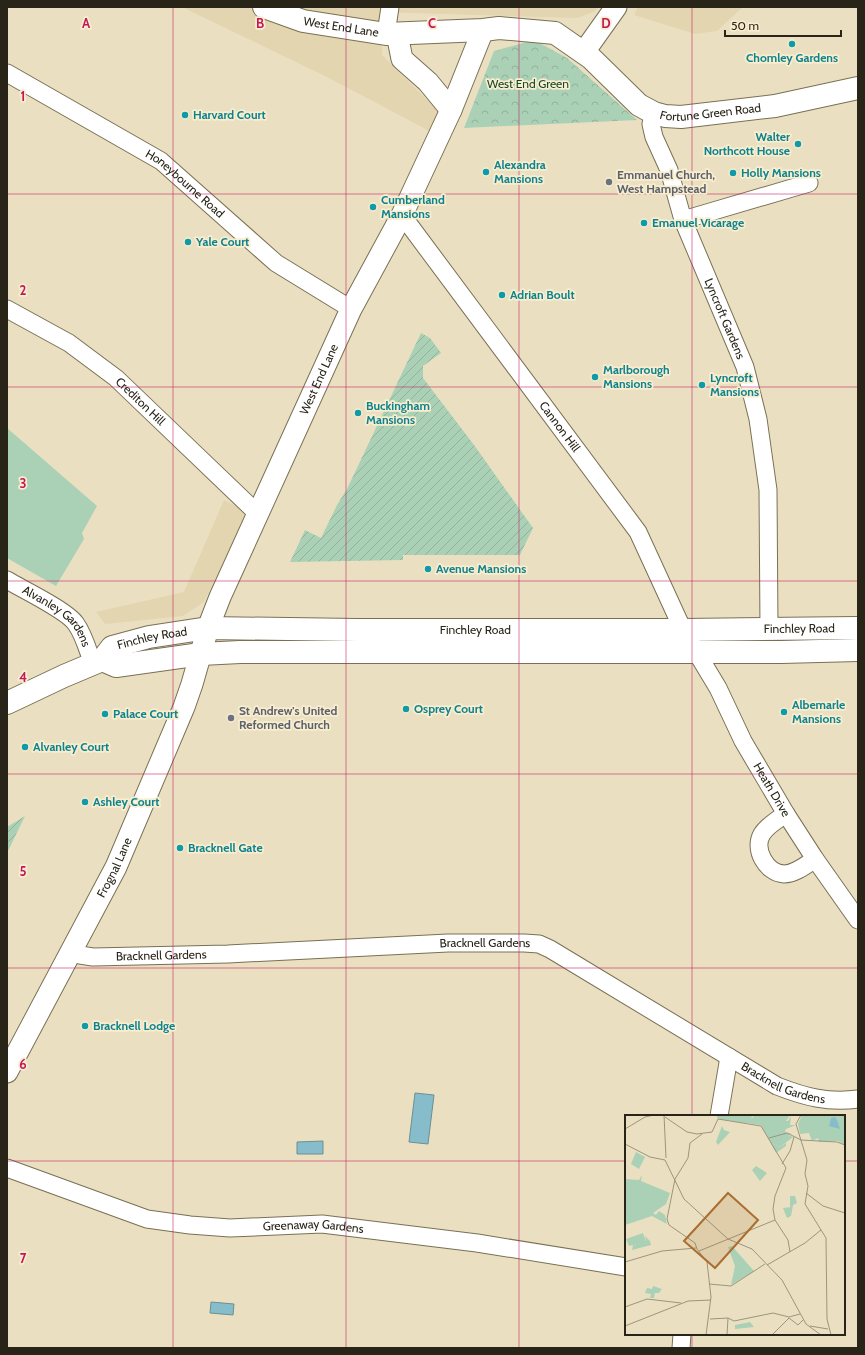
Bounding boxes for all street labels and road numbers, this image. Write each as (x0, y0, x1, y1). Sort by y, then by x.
street label: West End Lane (302, 13, 380, 40)
street label: Fortune Green Road (658, 100, 762, 124)
street label: Honeybourne Road (143, 146, 228, 221)
street label: Lyncroft Gardens (701, 276, 749, 361)
street label: West End Lane (296, 341, 341, 417)
street label: Crediton Hill (113, 374, 169, 428)
street label: Cannon Hill (536, 398, 584, 455)
street label: Alvanley Gardens (20, 582, 94, 649)
street label: Finchley Road (764, 620, 835, 636)
street label: Finchley Road (440, 622, 511, 637)
street label: Finchley Road (115, 623, 188, 652)
street label: Heath Drive (750, 760, 794, 819)
street label: Frognal Lane (93, 835, 135, 900)
street label: Bracknell Gardens (439, 935, 531, 950)
street label: Bracknell Gardens (116, 946, 207, 963)
street label: Bracknell Gardens (739, 1058, 826, 1106)
street label: Greenaway Gardens (262, 1216, 365, 1236)

